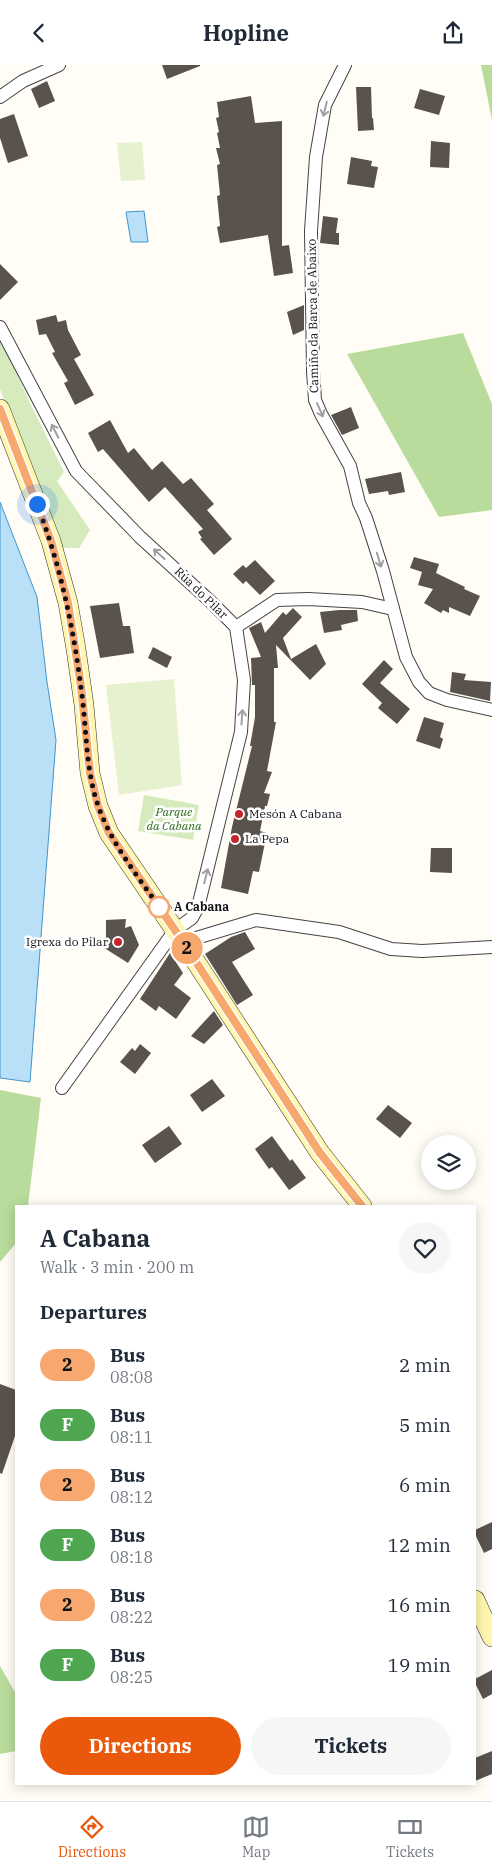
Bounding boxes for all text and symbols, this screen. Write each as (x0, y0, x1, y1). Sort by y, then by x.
text: Hopline (203, 18, 289, 47)
icon: back (25, 19, 53, 47)
icon: share (439, 19, 467, 47)
one-way arrow (320, 101, 329, 117)
street label: Camiño da Barca de Abaixo (304, 238, 321, 393)
one-way arrow (315, 402, 325, 417)
one-way arrow (50, 423, 60, 438)
your location (25, 492, 50, 517)
one-way arrow (152, 548, 165, 560)
one-way arrow (375, 551, 384, 567)
street label: Rúa do Pilar (172, 563, 232, 622)
one-way arrow (237, 710, 246, 726)
park label: Parque da Cabana (146, 804, 202, 833)
place label: Mesón A Cabana (249, 806, 343, 821)
marker: Mesón A Cabana (233, 808, 245, 820)
place label: La Pepa (245, 831, 290, 846)
marker: La Pepa (229, 833, 241, 845)
one-way arrow (202, 868, 211, 884)
marker: A Cabana (148, 896, 170, 918)
place label: A Cabana (174, 899, 229, 914)
line badge: 2 (171, 932, 203, 964)
place label: Igrexa do Pilar (26, 934, 109, 949)
marker: Igrexa do Pilar (112, 936, 124, 948)
text: 2 (182, 936, 192, 959)
map controls (421, 1135, 476, 1190)
button: layers (421, 1135, 476, 1190)
text: A Cabana (40, 1222, 150, 1254)
button: heart (399, 1222, 451, 1274)
text: Walk · 3 min · 200 m (40, 1257, 194, 1277)
text: Departures (40, 1300, 147, 1324)
text: Bus (110, 1343, 145, 1367)
text: 2 (62, 1353, 73, 1376)
text: 2 min (399, 1353, 451, 1377)
text: 08:08 (110, 1367, 153, 1387)
text: Bus (110, 1403, 145, 1427)
text: F (62, 1413, 73, 1436)
text: 5 min (399, 1413, 451, 1437)
text: 08:11 (110, 1427, 153, 1447)
text: Bus (110, 1463, 145, 1487)
text: 2 (62, 1473, 73, 1496)
text: 6 min (399, 1473, 451, 1497)
text: 08:12 (110, 1487, 153, 1507)
text: Bus (110, 1523, 145, 1547)
text: F (62, 1533, 73, 1556)
text: 12 min (388, 1533, 451, 1557)
text: 08:18 (110, 1547, 153, 1567)
text: Bus (110, 1583, 145, 1607)
text: 2 (62, 1593, 73, 1616)
text: 16 min (388, 1593, 451, 1617)
text: 08:22 (110, 1607, 153, 1627)
text: Bus (110, 1643, 145, 1667)
text: F (62, 1653, 73, 1676)
text: 19 min (388, 1653, 451, 1677)
text: 08:25 (110, 1667, 153, 1687)
button: Directions (40, 1717, 241, 1775)
button: Tickets (251, 1717, 451, 1775)
tab: Directions (58, 1813, 126, 1861)
tab: Map (242, 1813, 270, 1861)
tab: Tickets (386, 1813, 434, 1861)

